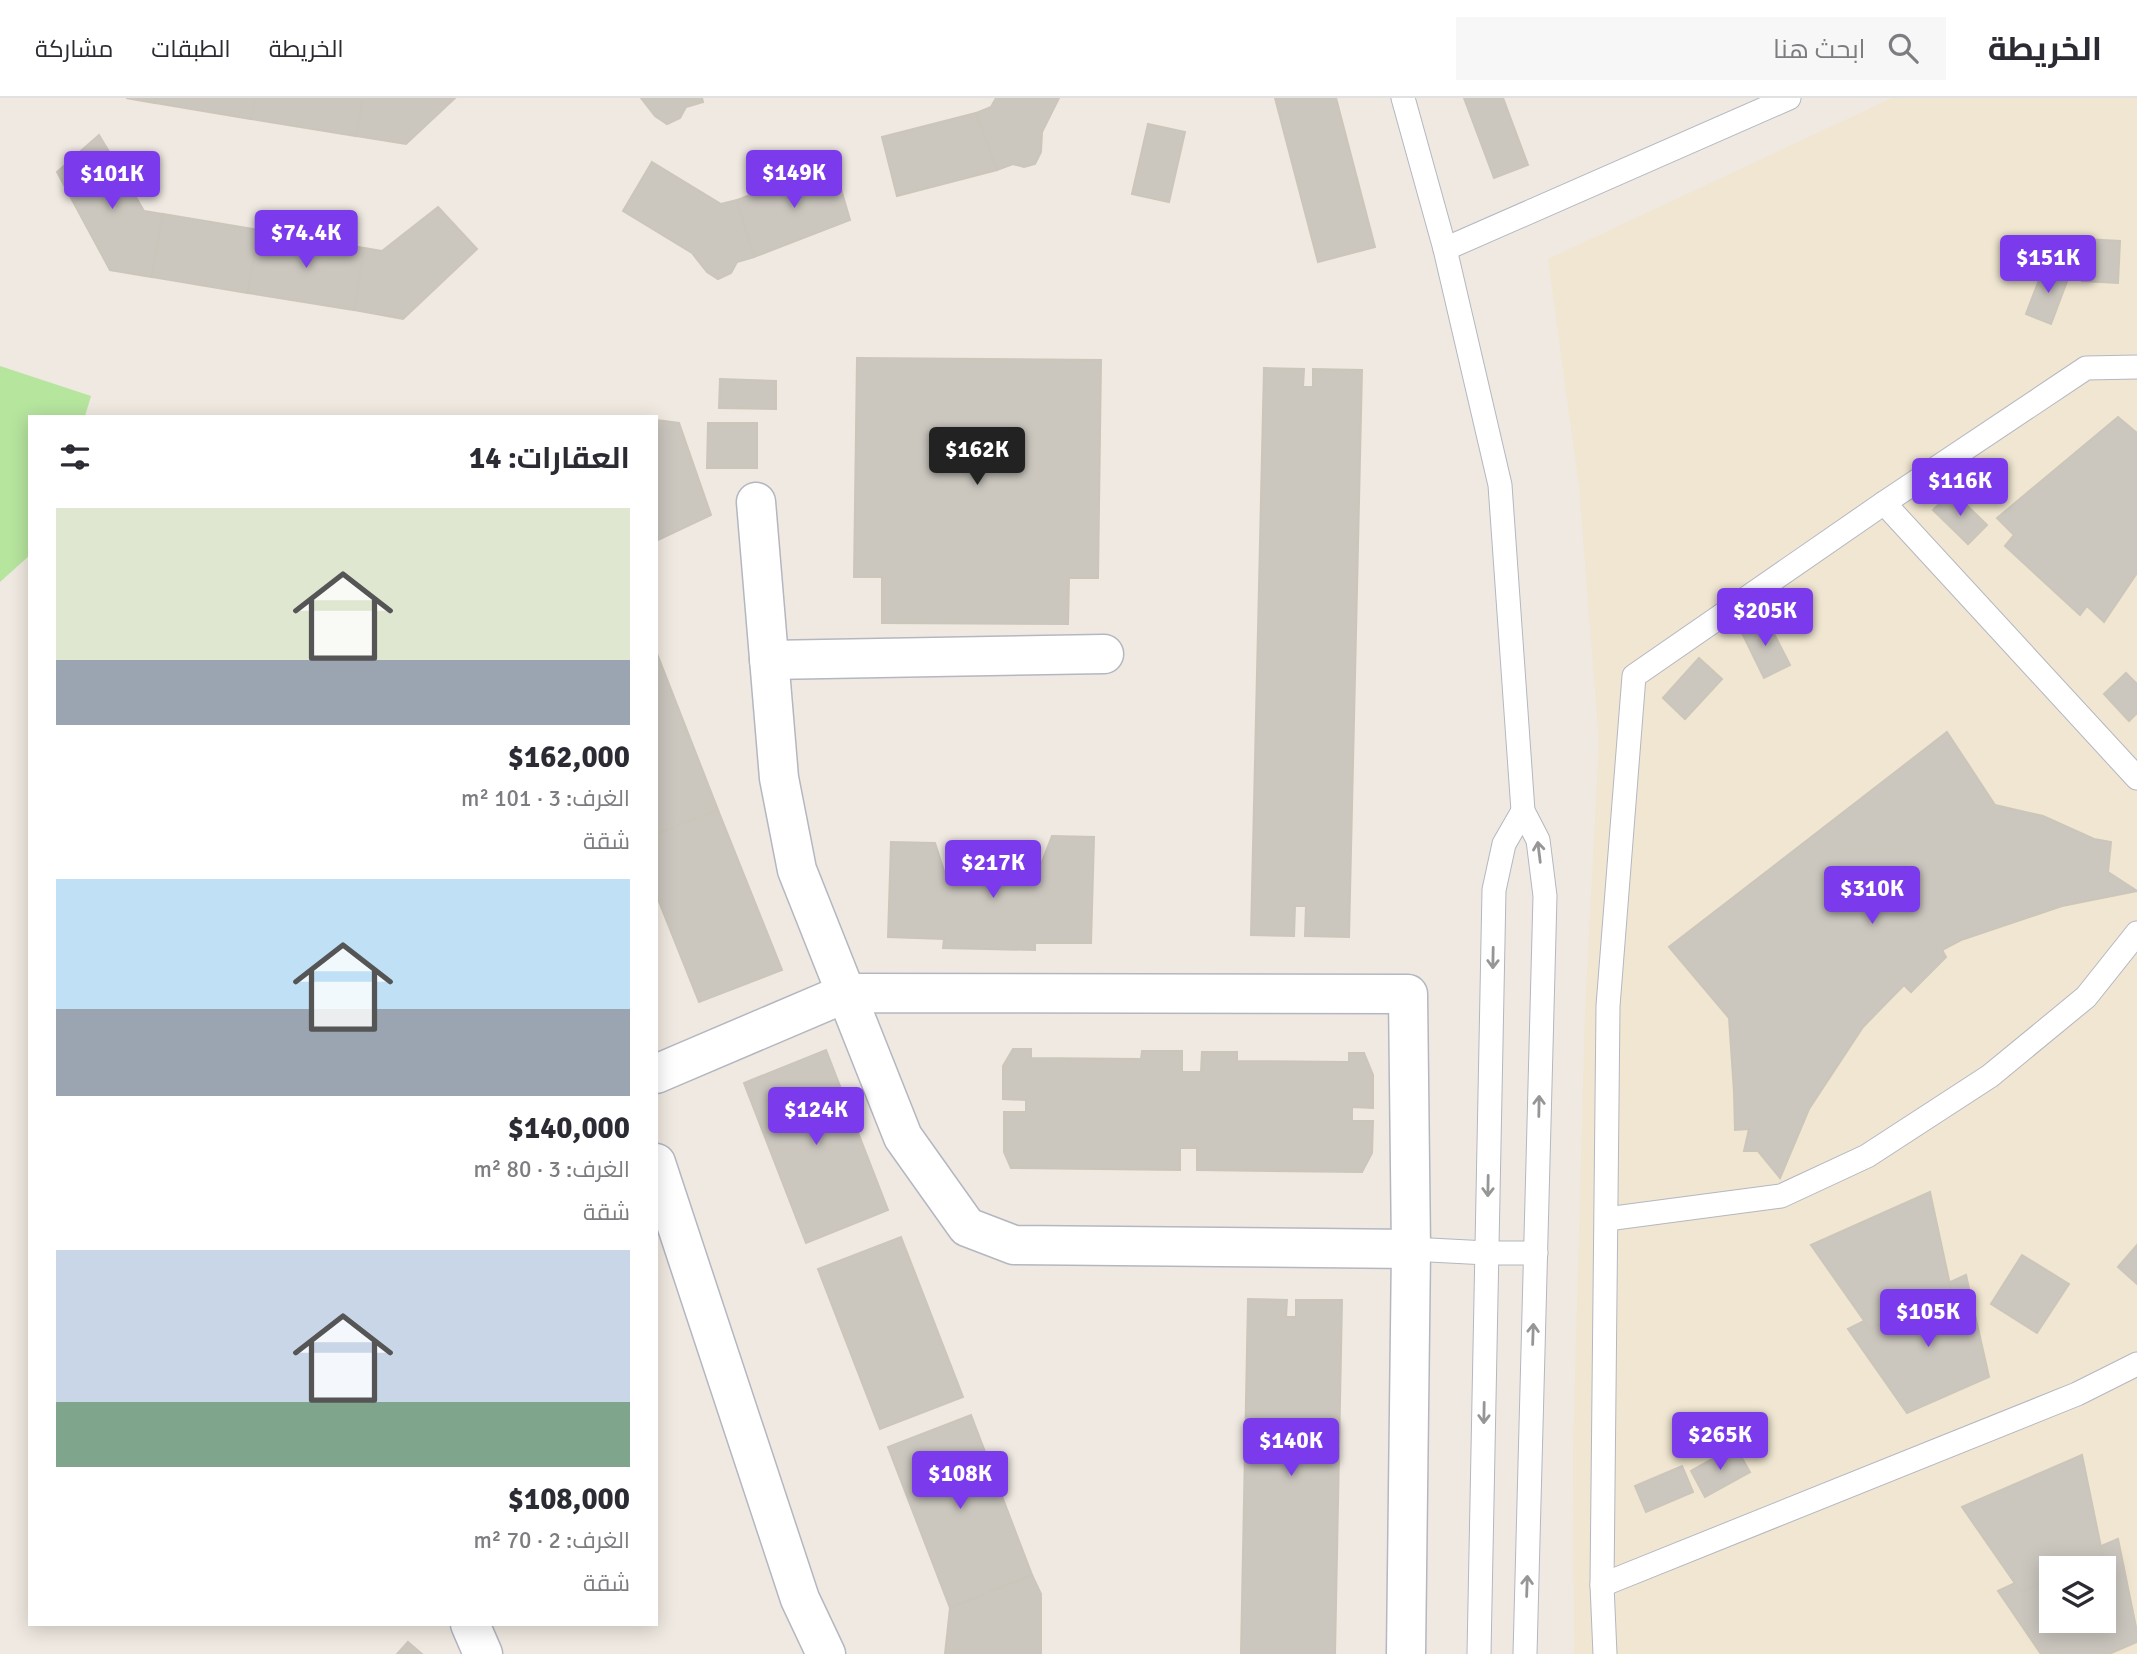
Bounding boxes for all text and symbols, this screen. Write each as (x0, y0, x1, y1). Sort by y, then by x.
search box (1456, 17, 1946, 80)
icon: search (1884, 29, 1922, 67)
text: الخريطة (1988, 29, 2102, 70)
text: مشاركة (35, 34, 113, 64)
text: الطبقات (151, 34, 231, 64)
text: الخريطة (269, 34, 344, 64)
text: ابحث هنا (1773, 34, 1866, 66)
pin: $149K (745, 150, 843, 210)
pin: $101K (63, 152, 161, 211)
text: $149K (762, 158, 826, 187)
text: $101K (80, 159, 144, 188)
pin: $74.4K (249, 211, 363, 270)
text: $74.4K (271, 218, 341, 247)
pin: $151K (1999, 236, 2097, 295)
text: $151K (2016, 243, 2080, 272)
pin: $162K (928, 428, 1026, 487)
text: $162K (945, 435, 1009, 464)
icon: filters (56, 438, 94, 476)
text: العقارات: 14 (469, 440, 630, 477)
pin: $116K (1911, 458, 2009, 518)
text: $116K (1928, 466, 1992, 495)
icon: home (280, 553, 406, 679)
pin: $205K (1716, 588, 1814, 648)
text: $205K (1733, 596, 1797, 625)
text: $162,000 (508, 739, 630, 776)
text: الغرف: 3 · 101 m² (461, 784, 630, 813)
text: شقة (583, 827, 630, 856)
pin: $217K (944, 840, 1042, 900)
one-way arrow (1533, 841, 1546, 864)
text: $217K (961, 848, 1025, 877)
pin: $310K (1823, 866, 1921, 926)
text: $310K (1840, 874, 1904, 903)
icon: home (280, 924, 406, 1050)
one-way arrow (1486, 947, 1500, 970)
pin: $124K (767, 1088, 865, 1147)
text: $124K (784, 1095, 848, 1124)
one-way arrow (1533, 1095, 1546, 1118)
text: $140,000 (508, 1110, 630, 1147)
text: الغرف: 3 · 80 m² (474, 1155, 630, 1184)
one-way arrow (1482, 1174, 1495, 1197)
text: شقة (583, 1198, 630, 1227)
pin: $105K (1879, 1290, 1977, 1349)
icon: home (280, 1295, 406, 1421)
text: $105K (1896, 1297, 1960, 1326)
one-way arrow (1527, 1323, 1540, 1346)
one-way arrow (1477, 1402, 1491, 1425)
pin: $265K (1671, 1412, 1769, 1472)
pin: $140K (1242, 1418, 1340, 1478)
text: $265K (1688, 1420, 1752, 1449)
text: $140K (1259, 1426, 1323, 1455)
pin: $108K (911, 1452, 1009, 1511)
text: $108K (928, 1459, 992, 1488)
text: $108,000 (508, 1481, 630, 1518)
text: الغرف: 2 · 70 m² (474, 1526, 630, 1555)
map controls (2039, 1556, 2116, 1633)
button: layers (2039, 1556, 2116, 1633)
text: شقة (583, 1569, 630, 1598)
one-way arrow (1520, 1575, 1534, 1598)

